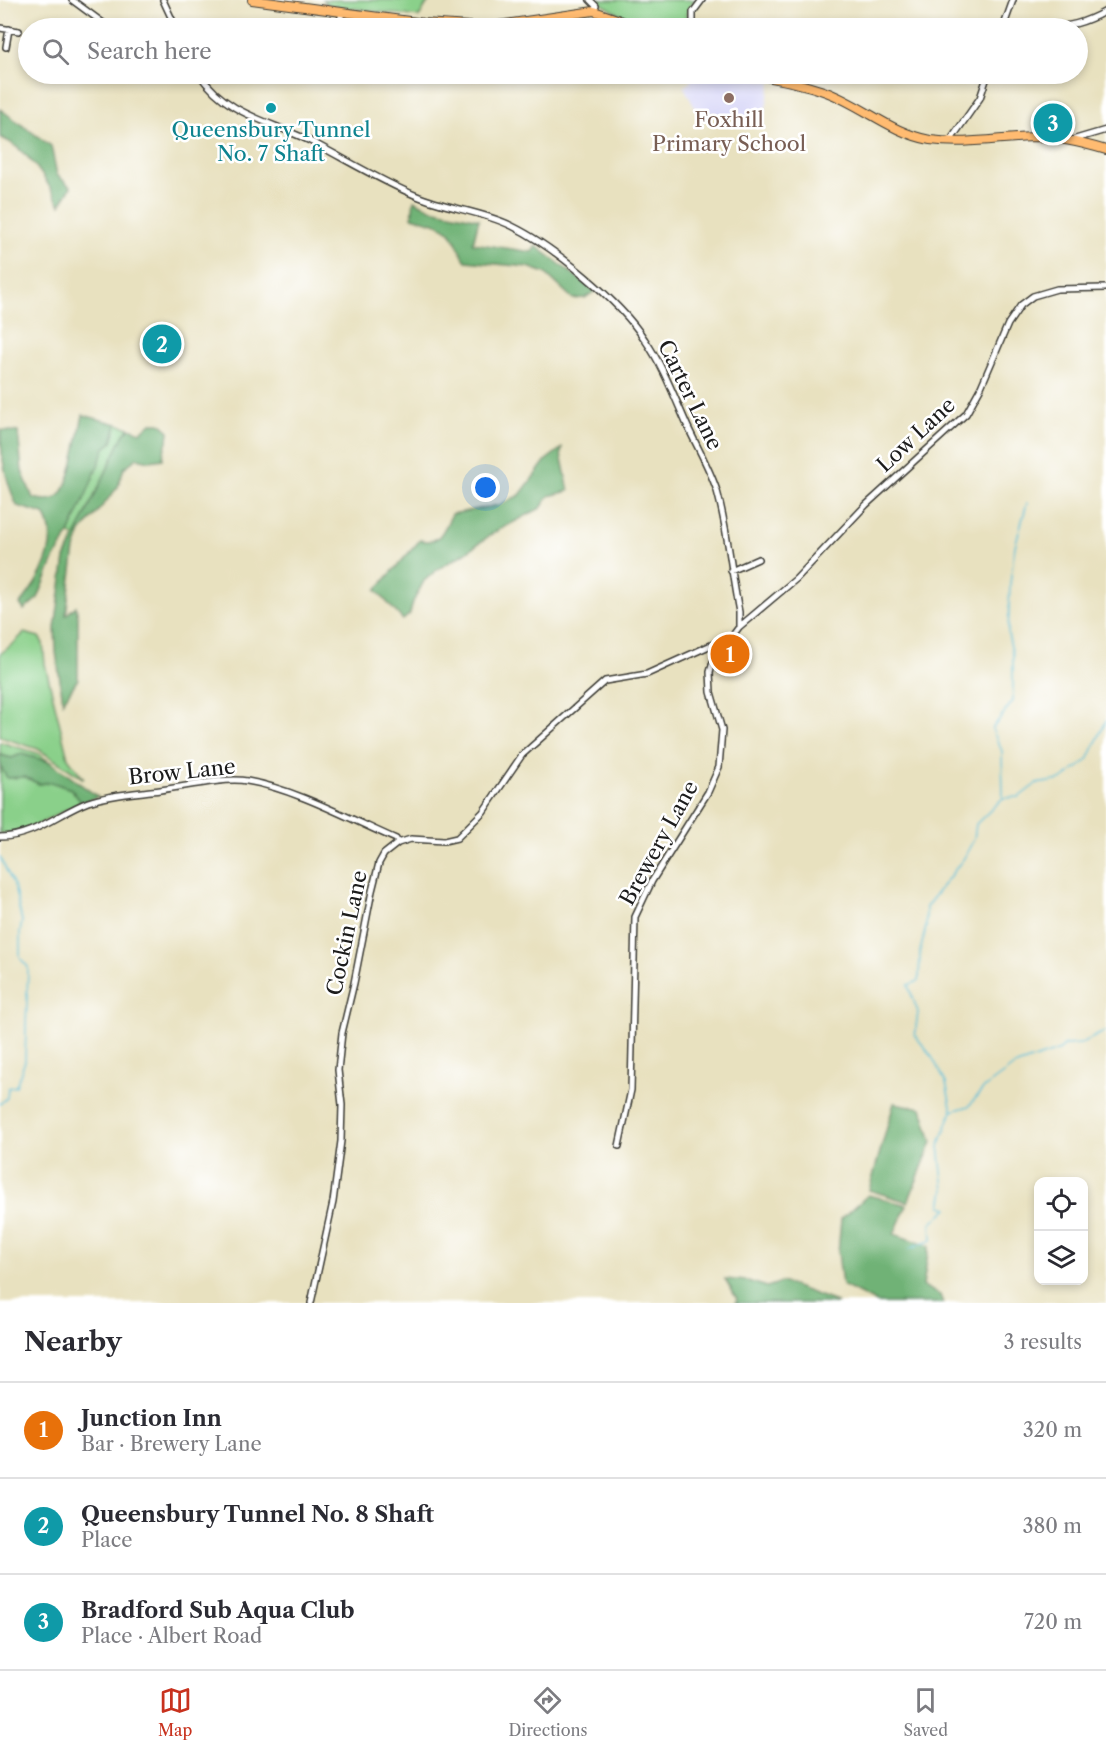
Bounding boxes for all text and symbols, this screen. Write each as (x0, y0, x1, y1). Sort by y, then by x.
search box (18, 18, 1088, 84)
icon: search (39, 35, 72, 68)
text: Search here (87, 38, 212, 65)
marker: Foxhill Primary School (722, 91, 736, 105)
pin: 3 (1034, 100, 1072, 146)
marker: Queensbury Tunnel No. 7 Shaft (264, 101, 278, 115)
place label: Foxhill Primary School (652, 107, 806, 156)
place label: Queensbury Tunnel No. 7 Shaft (172, 117, 370, 166)
pin: 2 (142, 322, 182, 366)
street label: Carter Lane (653, 336, 728, 454)
street label: Low Lane (871, 392, 960, 477)
your location (471, 473, 500, 502)
pin: 1 (710, 632, 750, 676)
street label: Brow Lane (127, 753, 237, 790)
street label: Brewery Lane (614, 776, 703, 909)
street label: Cockin Lane (321, 868, 372, 998)
map controls (1034, 1177, 1088, 1285)
button: locate (1034, 1177, 1088, 1231)
button: layers (1034, 1231, 1088, 1285)
text: Nearby (24, 1326, 122, 1358)
text: 3 results (1004, 1330, 1082, 1354)
text: Junction Inn (81, 1405, 222, 1432)
text: 1 (39, 1418, 48, 1442)
text: 320 m (1023, 1418, 1082, 1442)
text: Bar · Brewery Lane (81, 1432, 262, 1456)
text: Queensbury Tunnel No. 8 Shaft (81, 1501, 434, 1528)
text: 2 (38, 1514, 49, 1538)
text: 380 m (1023, 1514, 1082, 1538)
text: Place (81, 1528, 132, 1552)
text: Bradford Sub Aqua Club (81, 1597, 355, 1624)
text: 3 (38, 1610, 49, 1634)
text: 720 m (1024, 1610, 1082, 1634)
text: Place · Albert Road (81, 1624, 262, 1648)
tab: Map (158, 1684, 192, 1740)
tab: Directions (508, 1684, 587, 1740)
tab: Saved (904, 1684, 948, 1740)

